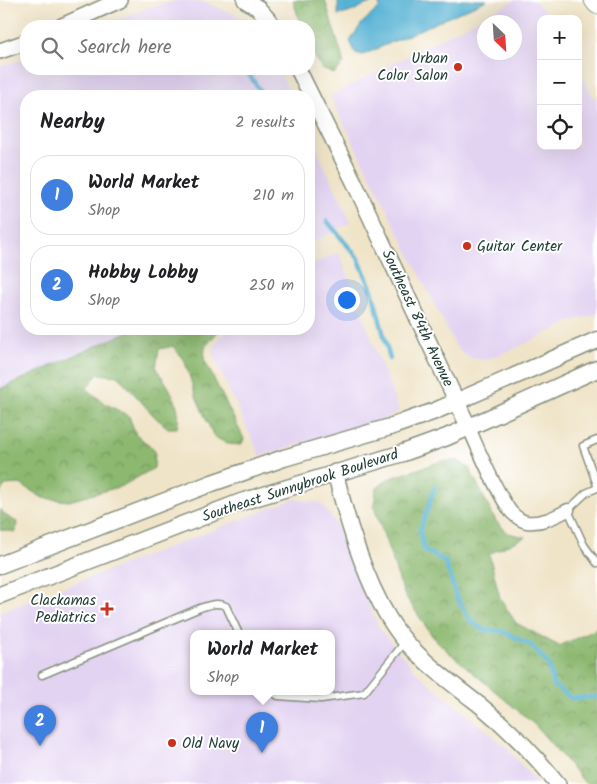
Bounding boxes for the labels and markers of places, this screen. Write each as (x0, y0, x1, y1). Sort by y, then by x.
place label: Urban Color Salon (377, 47, 448, 88)
marker: Urban Color Salon (452, 61, 464, 73)
place label: Guitar Center (477, 235, 563, 259)
marker: Guitar Center (461, 240, 473, 252)
place label: Clackamas Pediatrics (30, 589, 97, 630)
marker: Clackamas Pediatrics (100, 602, 114, 616)
pin: 2 (24, 705, 56, 746)
pin: 1 (246, 712, 278, 753)
place label: Old Navy (182, 732, 240, 756)
marker: Old Navy (166, 737, 178, 749)

